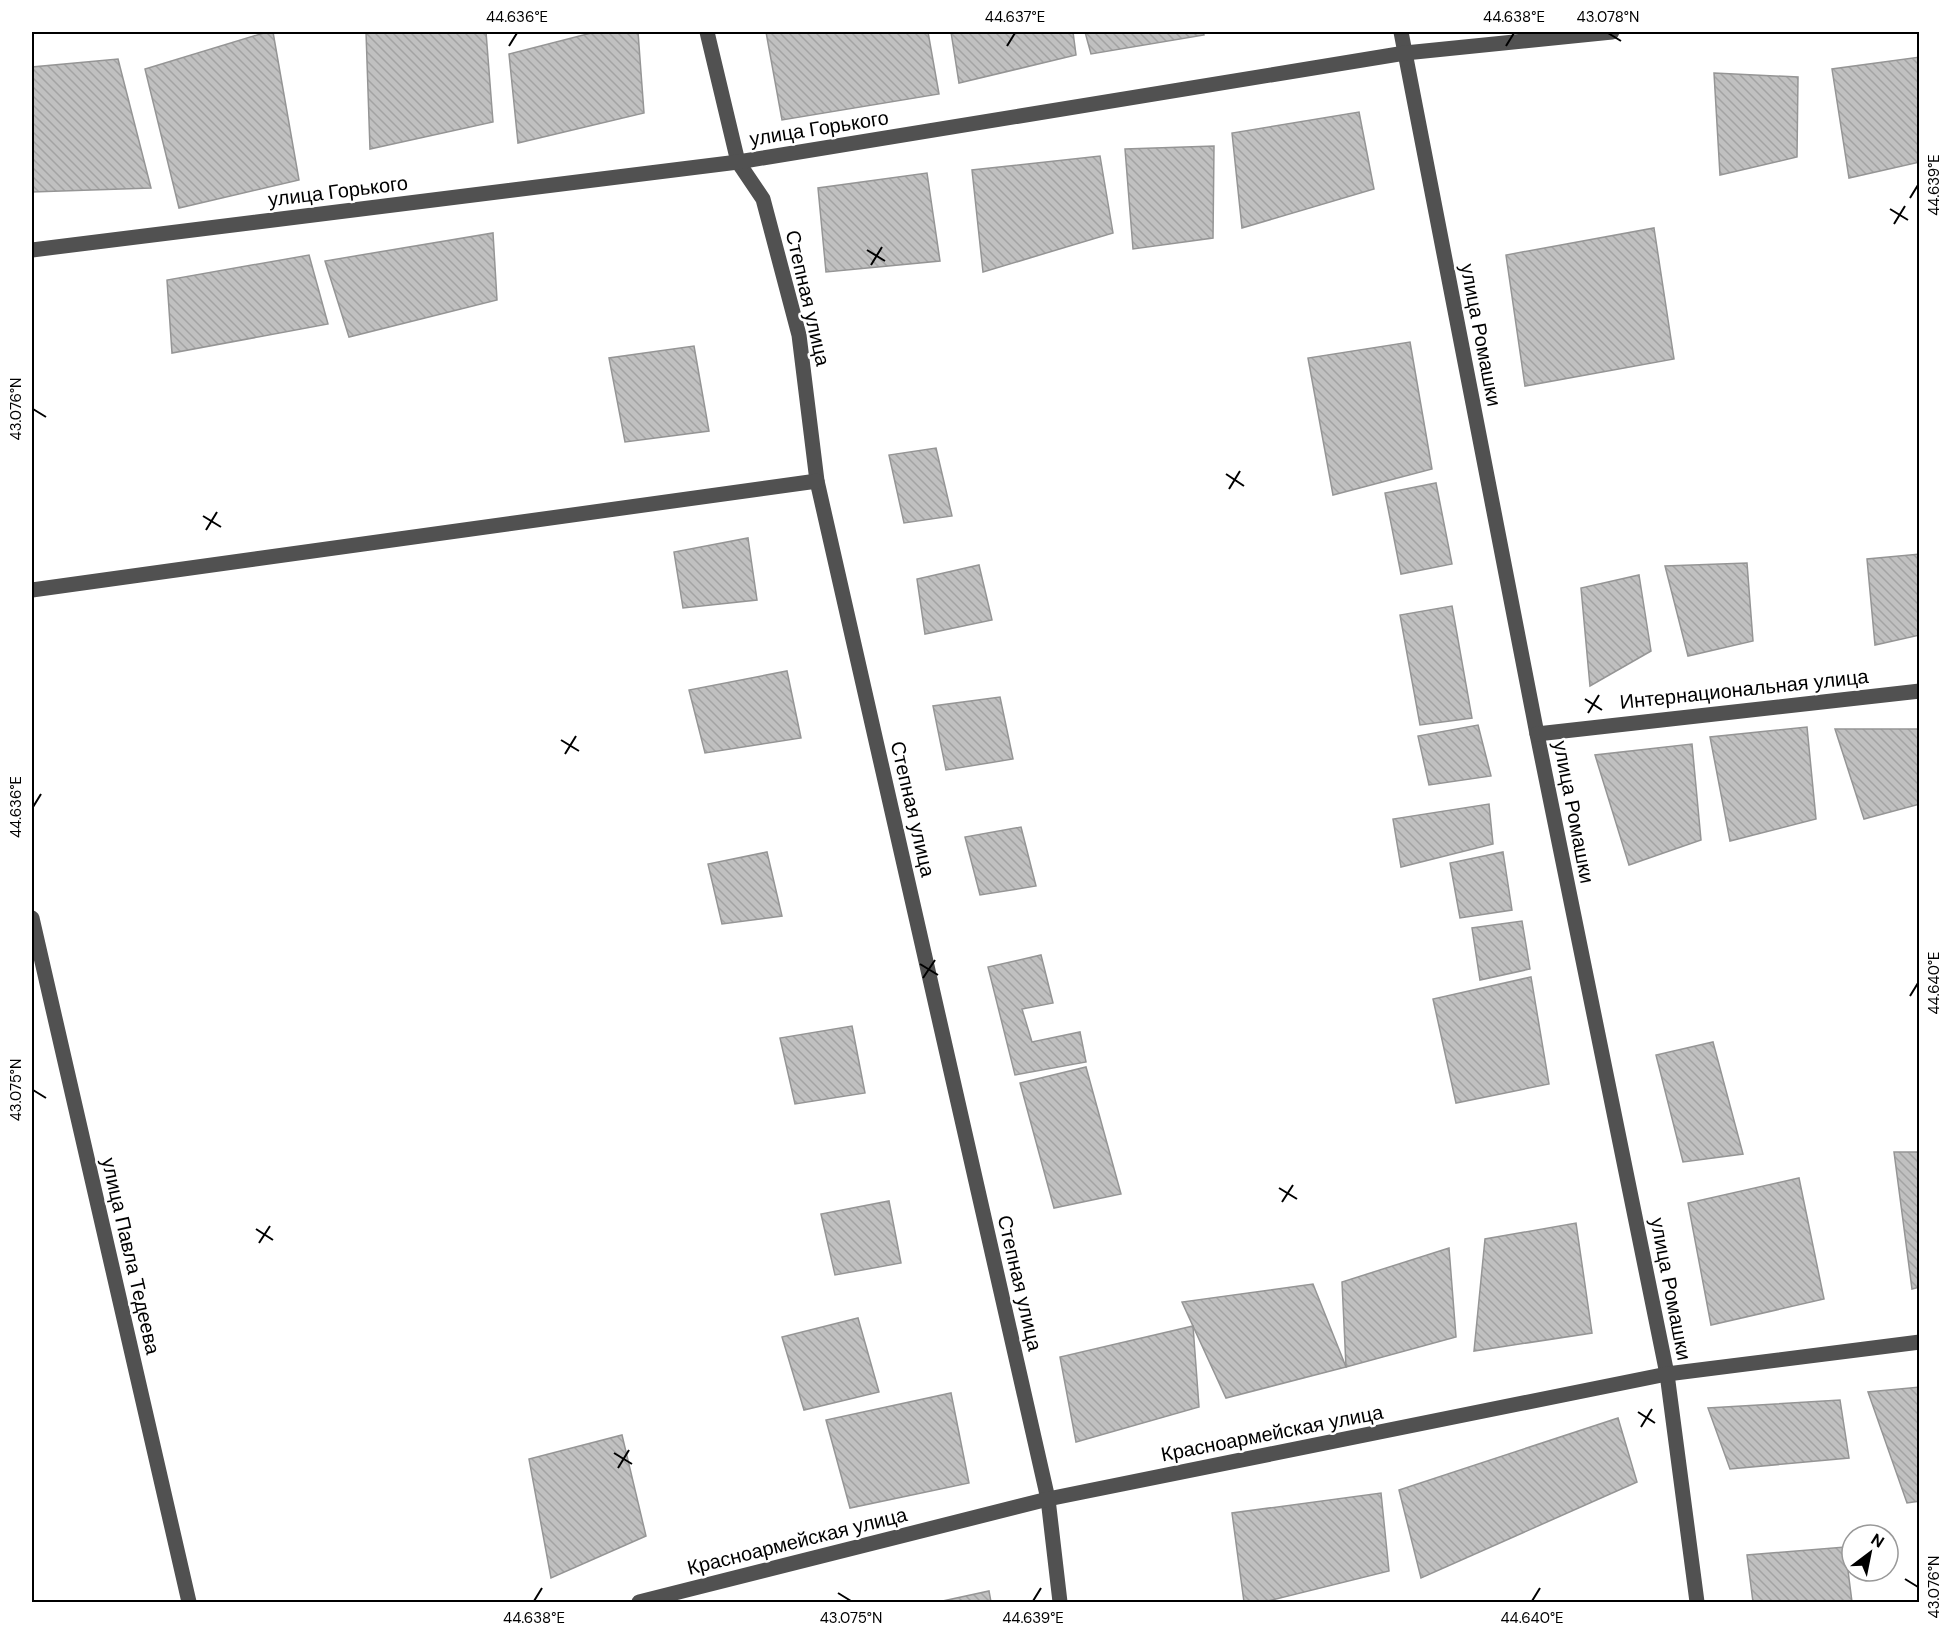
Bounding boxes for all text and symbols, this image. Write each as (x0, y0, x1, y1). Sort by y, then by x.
text: 44.636°E (486, 7, 548, 27)
text: 44.637°E (985, 7, 1045, 27)
text: 44.638°E (1483, 7, 1545, 27)
text: 43.078°N (1577, 7, 1639, 27)
street label: улица Горького (748, 104, 890, 152)
text: 44.639°E (1924, 154, 1944, 216)
street label: улица Горького (267, 170, 409, 212)
street label: Степная улица (780, 228, 836, 369)
street label: улица Ромашки (1454, 261, 1508, 409)
text: 43.076°N (6, 378, 26, 440)
street label: Интернациональная улица (1618, 663, 1871, 715)
street label: улица Ромашки (1547, 738, 1601, 886)
street label: Степная улица (885, 739, 941, 880)
text: 44.636°E (6, 776, 26, 838)
text: 44.640°E (1924, 951, 1944, 1015)
text: 43.075°N (6, 1059, 26, 1121)
street label: улица Павла Тедеева (96, 1155, 167, 1358)
street label: Степная улица (992, 1213, 1048, 1354)
street label: улица Ромашки (1644, 1215, 1698, 1363)
street label: Красноармейская улица (1159, 1399, 1386, 1467)
street label: Красноармейская улица (684, 1501, 911, 1581)
north arrow (1840, 1523, 1900, 1583)
text: N (1867, 1529, 1888, 1553)
text: 43.076°N (1924, 1556, 1944, 1618)
text: 44.638°E (503, 1608, 565, 1628)
text: 43.075°N (820, 1608, 882, 1628)
text: 44.639°E (1002, 1608, 1064, 1628)
text: 44.640°E (1500, 1608, 1564, 1628)

